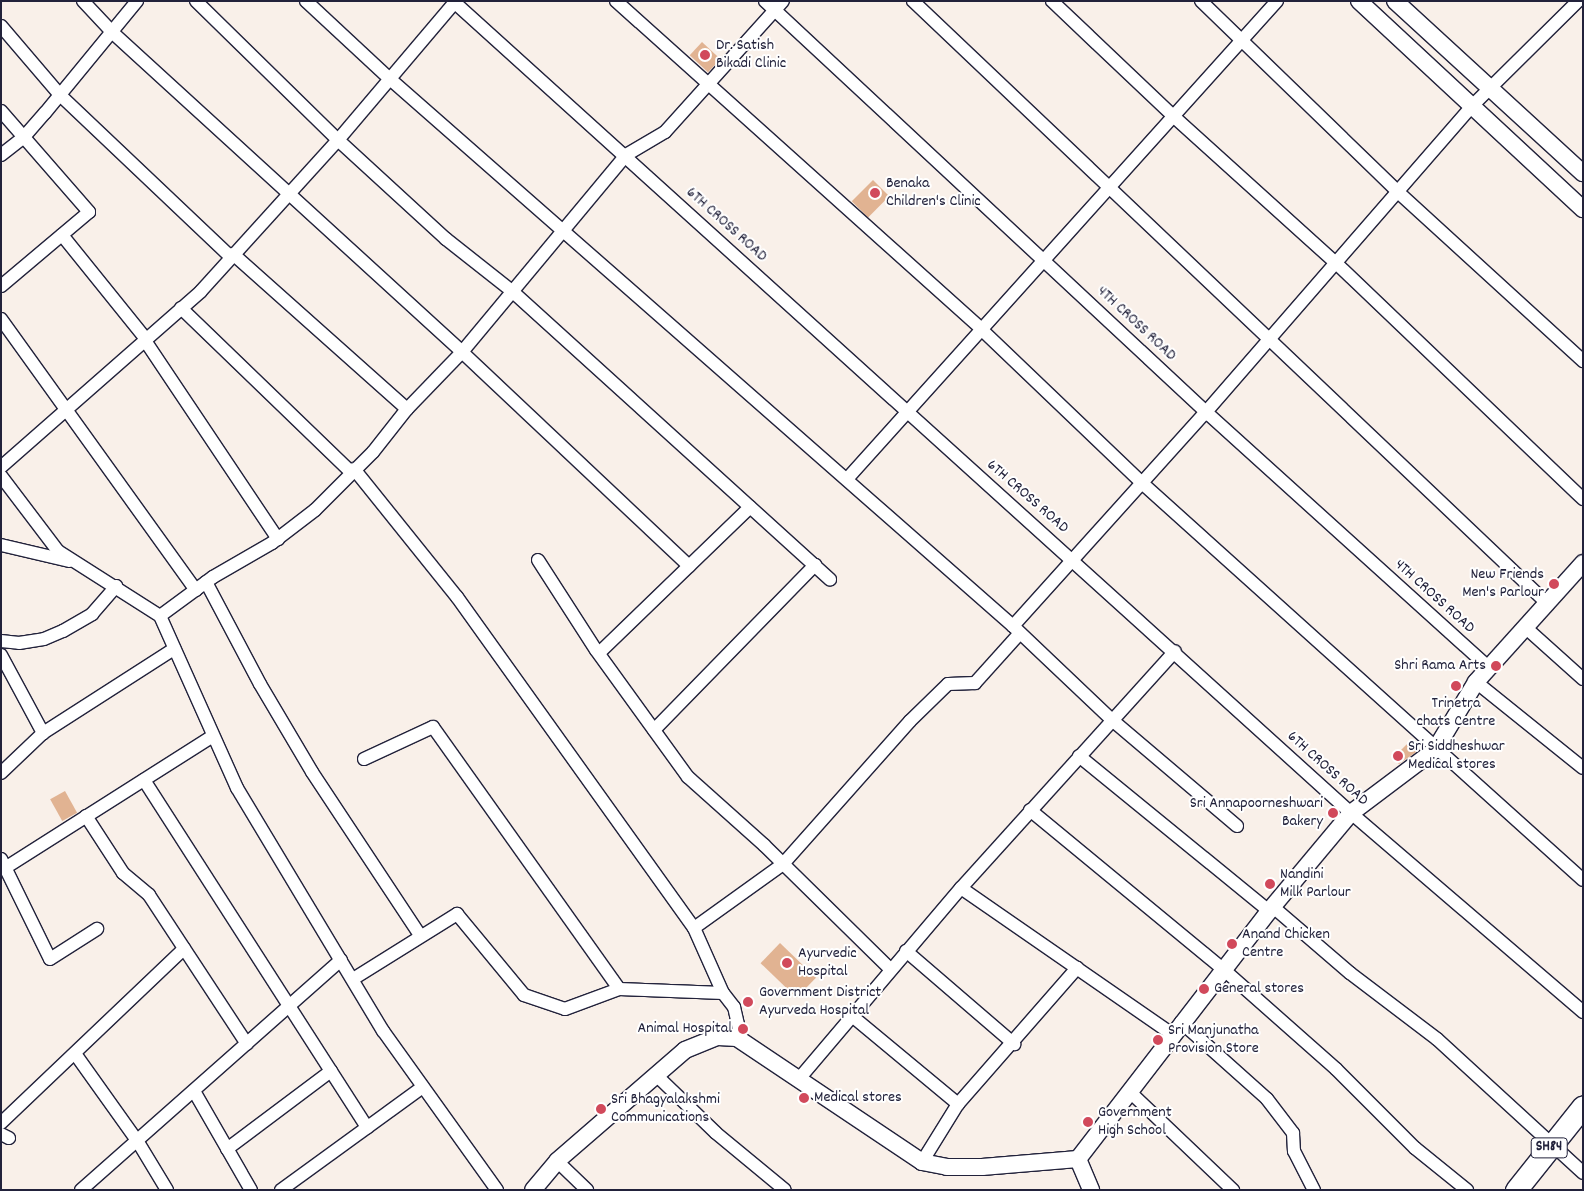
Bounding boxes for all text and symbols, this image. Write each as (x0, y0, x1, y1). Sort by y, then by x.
place label: Dr. Satish Bikadi Clinic (716, 36, 786, 74)
marker: Dr. Satish Bikadi Clinic (698, 48, 712, 62)
place label: Benaka Children's Clinic (886, 174, 981, 212)
street label: 6TH CROSS ROAD (681, 183, 771, 267)
marker: Benaka Children's Clinic (868, 186, 882, 200)
street label: 4TH CROSS ROAD (1092, 282, 1180, 366)
street label: 6TH CROSS ROAD (982, 456, 1072, 538)
street label: 4TH CROSS ROAD (1390, 556, 1478, 638)
place label: New Friends Men's Parlour (1462, 565, 1544, 603)
marker: New Friends Men's Parlour (1548, 578, 1560, 590)
place label: Shri Rama Arts (1394, 656, 1486, 676)
marker: Shri Rama Arts (1490, 660, 1502, 672)
marker: Trinetra chats Centre (1450, 680, 1462, 692)
place label: Trinetra chats Centre (1417, 694, 1495, 732)
street label: 6TH CROSS ROAD (1282, 727, 1372, 811)
place label: Sri Siddheshwar Medical stores (1408, 737, 1505, 775)
marker: Sri Siddheshwar Medical stores (1392, 750, 1404, 762)
place label: Sri Annapoorneshwari Bakery (1190, 794, 1323, 832)
marker: Sri Annapoorneshwari Bakery (1327, 807, 1339, 819)
place label: Nandini Milk Parlour (1280, 865, 1351, 903)
marker: Nandini Milk Parlour (1264, 878, 1276, 890)
place label: Anand Chicken Centre (1242, 925, 1330, 963)
marker: Anand Chicken Centre (1226, 938, 1238, 950)
place label: Ayurvedic Hospital (798, 944, 857, 982)
marker: Ayurvedic Hospital (780, 956, 794, 970)
place label: General stores (1214, 979, 1304, 999)
place label: Government District Ayurveda Hospital (759, 983, 881, 1021)
marker: General stores (1198, 983, 1210, 995)
marker: Government District Ayurveda Hospital (741, 995, 755, 1009)
place label: Animal Hospital (637, 1019, 732, 1039)
place label: Sri Manjunatha Provision Store (1168, 1021, 1259, 1059)
marker: Animal Hospital (736, 1022, 750, 1036)
marker: Sri Manjunatha Provision Store (1152, 1034, 1164, 1046)
place label: Medical stores (814, 1088, 902, 1108)
place label: Sri Bhagyalakshmi Communications (611, 1090, 720, 1128)
marker: Medical stores (798, 1092, 810, 1104)
marker: Sri Bhagyalakshmi Communications (595, 1103, 607, 1115)
place label: Government High School (1098, 1103, 1172, 1141)
marker: Government High School (1082, 1116, 1094, 1128)
road number: SH84 (1530, 1136, 1568, 1160)

